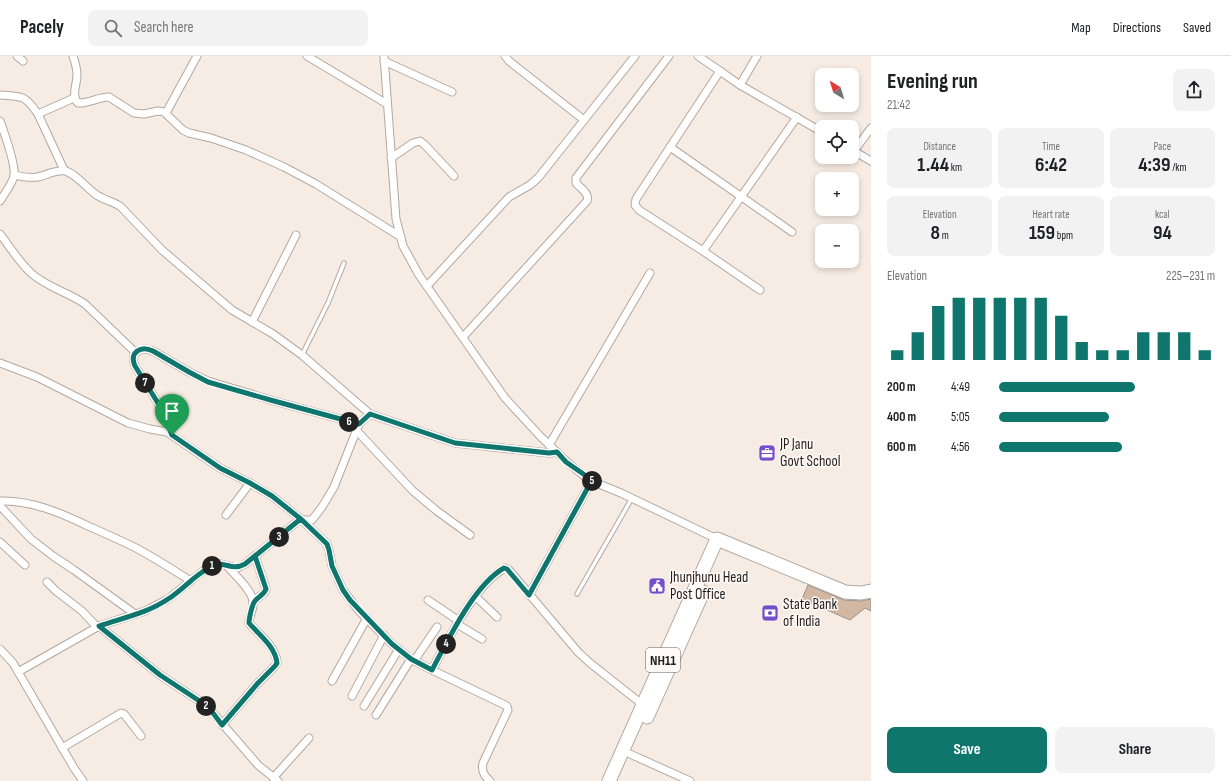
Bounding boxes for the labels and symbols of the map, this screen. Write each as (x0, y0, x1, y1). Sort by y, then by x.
north arrow (815, 68, 859, 112)
pin: 7 (135, 373, 155, 393)
pin (155, 394, 189, 435)
pin: 6 (339, 412, 359, 432)
place label: JP Janu Govt School (779, 435, 841, 471)
office icon: JP Janu Govt School (757, 443, 777, 463)
pin: 5 (582, 471, 602, 491)
pin: 3 (269, 527, 289, 547)
pin: 1 (202, 556, 222, 576)
place label: Jhunjhunu Head Post Office (669, 568, 748, 604)
public building icon: Jhunjhunu Head Post Office (647, 576, 667, 596)
place label: State Bank of India (783, 595, 837, 631)
bank icon: State Bank of India (760, 603, 780, 623)
pin: 4 (436, 634, 456, 654)
road number: NH11 (646, 648, 680, 672)
pin: 2 (196, 696, 216, 716)

